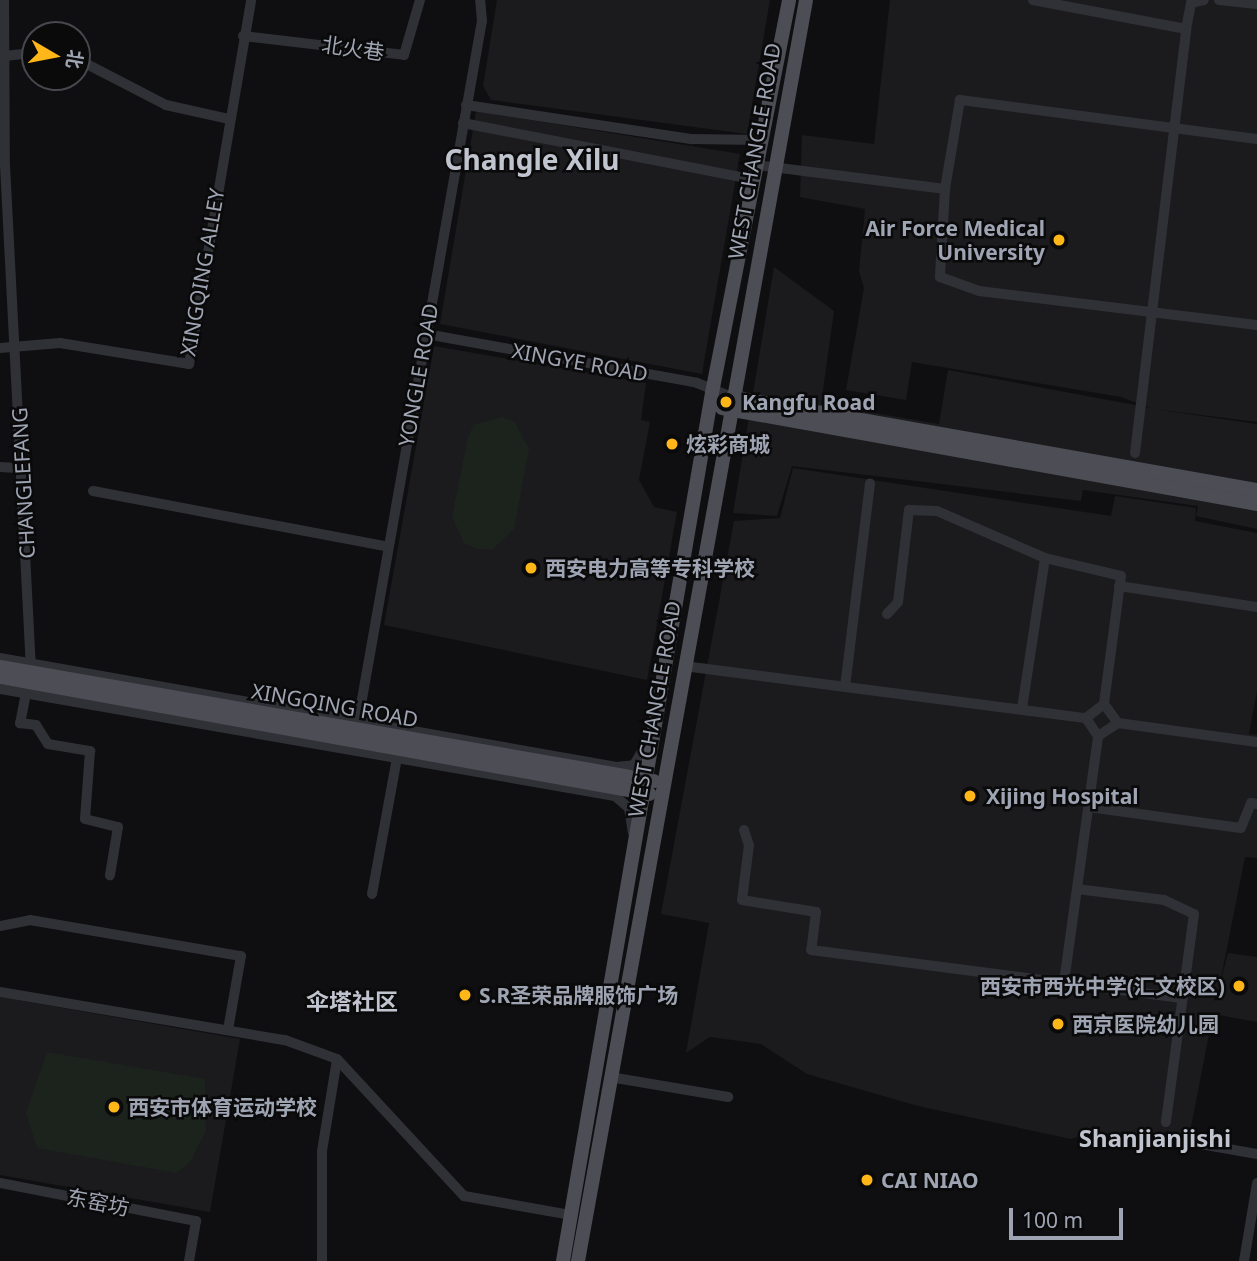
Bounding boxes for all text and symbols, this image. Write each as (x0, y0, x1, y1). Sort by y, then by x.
north arrow (21, 21, 91, 91)
street label: 北火巷 (320, 31, 386, 65)
street label: WEST CHANGLE ROAD (723, 41, 785, 261)
text: 北 (60, 48, 89, 71)
district label: Changle Xilu (445, 142, 619, 176)
street label: XINGQING ALLEY (175, 186, 229, 358)
place label: Air Force Medical University (865, 215, 1045, 265)
marker: Air Force Medical University (1051, 232, 1067, 248)
street label: YONGLE ROAD (393, 301, 443, 449)
street label: XINGYE ROAD (510, 338, 650, 386)
place label: Kangfu Road (742, 389, 875, 415)
marker: Kangfu Road (716, 392, 736, 412)
street label: CHANGLEFANG (6, 407, 40, 559)
place label: 炫彩商城 (686, 431, 770, 457)
marker: 炫彩商城 (664, 436, 680, 452)
place label: 西安电力高等专科学校 (545, 555, 755, 581)
marker: 西安电力高等专科学校 (523, 560, 539, 576)
street label: WEST CHANGLE ROAD (623, 599, 685, 819)
street label: XINGQING ROAD (250, 678, 420, 732)
place label: Xijing Hospital (986, 783, 1139, 809)
marker: Xijing Hospital (960, 786, 980, 806)
place label: 西安市西光中学(汇文校区) (980, 973, 1225, 999)
marker: 西安市西光中学(汇文校区) (1231, 978, 1247, 994)
place label: S.R圣荣品牌服饰广场 (479, 982, 678, 1008)
district label: 伞塔社区 (306, 987, 398, 1015)
marker: S.R圣荣品牌服饰广场 (457, 987, 473, 1003)
place label: 西京医院幼儿园 (1072, 1011, 1219, 1037)
marker: 西京医院幼儿园 (1050, 1016, 1066, 1032)
place label: 西安市体育运动学校 (128, 1094, 317, 1120)
marker: 西安市体育运动学校 (106, 1099, 122, 1115)
district label: Shanjianjishi (1079, 1124, 1231, 1152)
place label: CAI NIAO (881, 1167, 979, 1193)
marker: CAI NIAO (859, 1172, 875, 1188)
street label: 东窑坊 (65, 1184, 131, 1220)
scale bar (1012, 1194, 1126, 1238)
text: 100 m (1022, 1206, 1083, 1234)

